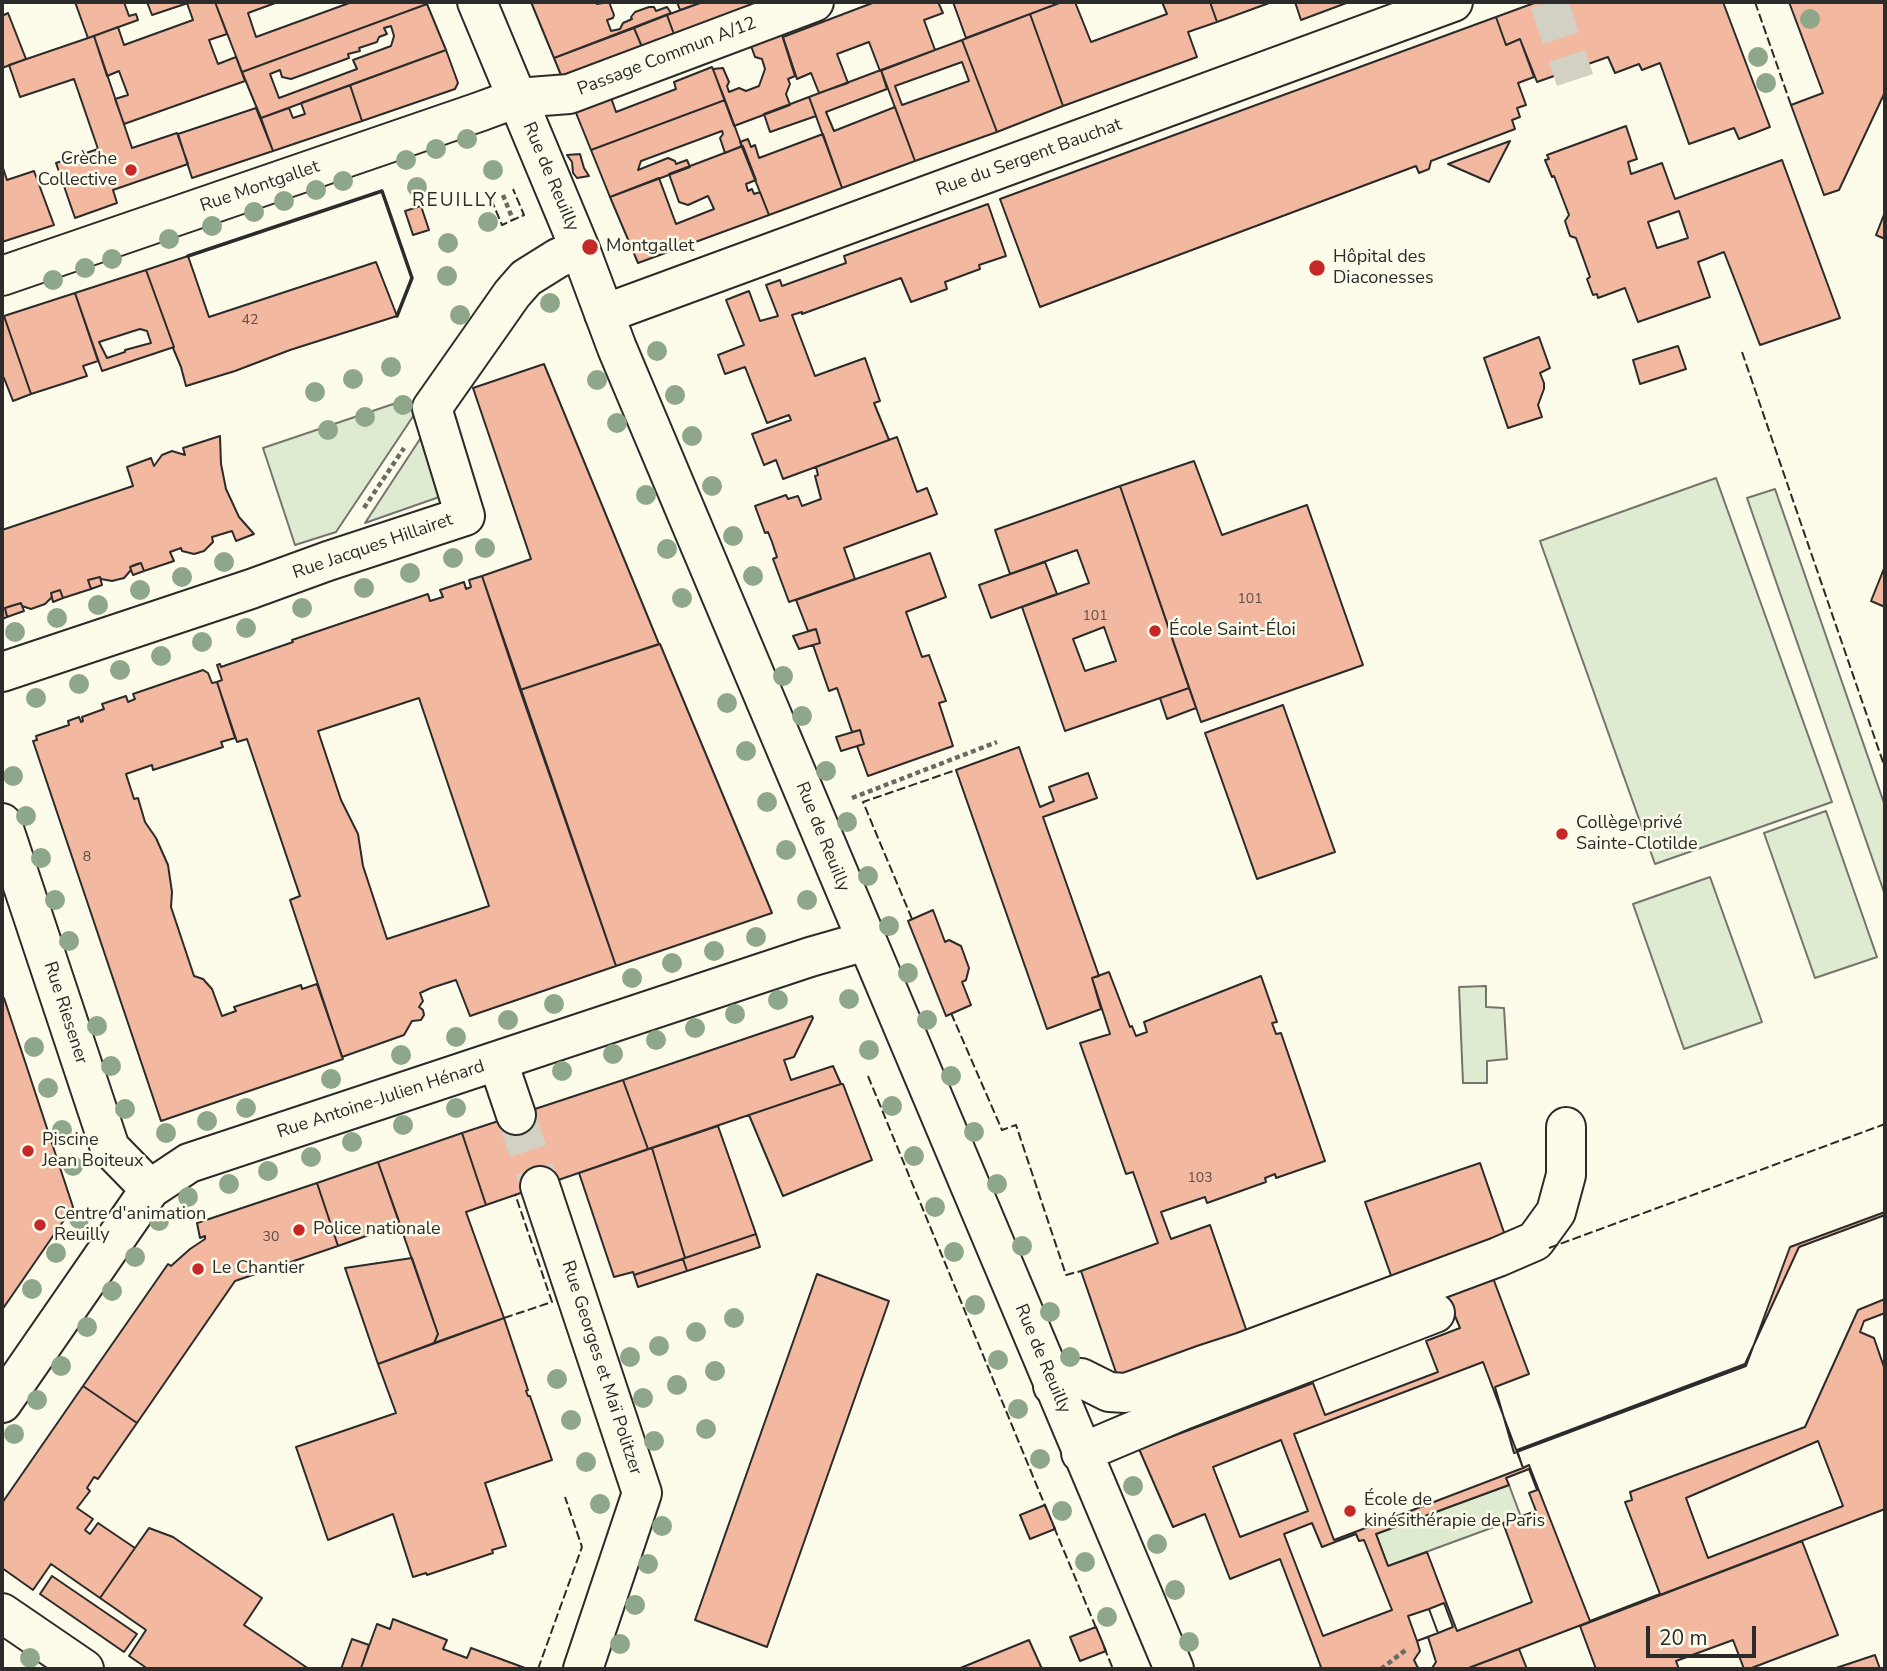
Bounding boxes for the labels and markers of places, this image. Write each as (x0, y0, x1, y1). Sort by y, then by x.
place label: Crèche Collective (38, 149, 117, 192)
marker: Crèche Collective (123, 162, 139, 178)
place label: Montgallet (606, 236, 694, 258)
marker: Montgallet (580, 237, 600, 257)
place label: Hôpital des Diaconesses (1333, 247, 1434, 290)
marker: Hôpital des Diaconesses (1307, 258, 1327, 278)
place label: École Saint-Éloi (1169, 620, 1296, 642)
marker: École Saint-Éloi (1147, 623, 1163, 639)
place label: Collège privé Sainte-Clotilde (1576, 813, 1698, 856)
marker: Collège privé Sainte-Clotilde (1554, 826, 1570, 842)
place label: Piscine Jean Boiteux (42, 1130, 143, 1172)
marker: Piscine Jean Boiteux (20, 1143, 36, 1159)
place label: Centre d'animation Reuilly (54, 1204, 206, 1246)
marker: Centre d'animation Reuilly (32, 1217, 48, 1233)
place label: Police nationale (313, 1219, 441, 1241)
marker: Police nationale (291, 1222, 307, 1238)
place label: Le Chantier (212, 1258, 304, 1280)
marker: Le Chantier (190, 1261, 206, 1277)
place label: École de kinésithérapie de Paris (1364, 1490, 1545, 1532)
marker: École de kinésithérapie de Paris (1342, 1503, 1358, 1519)

